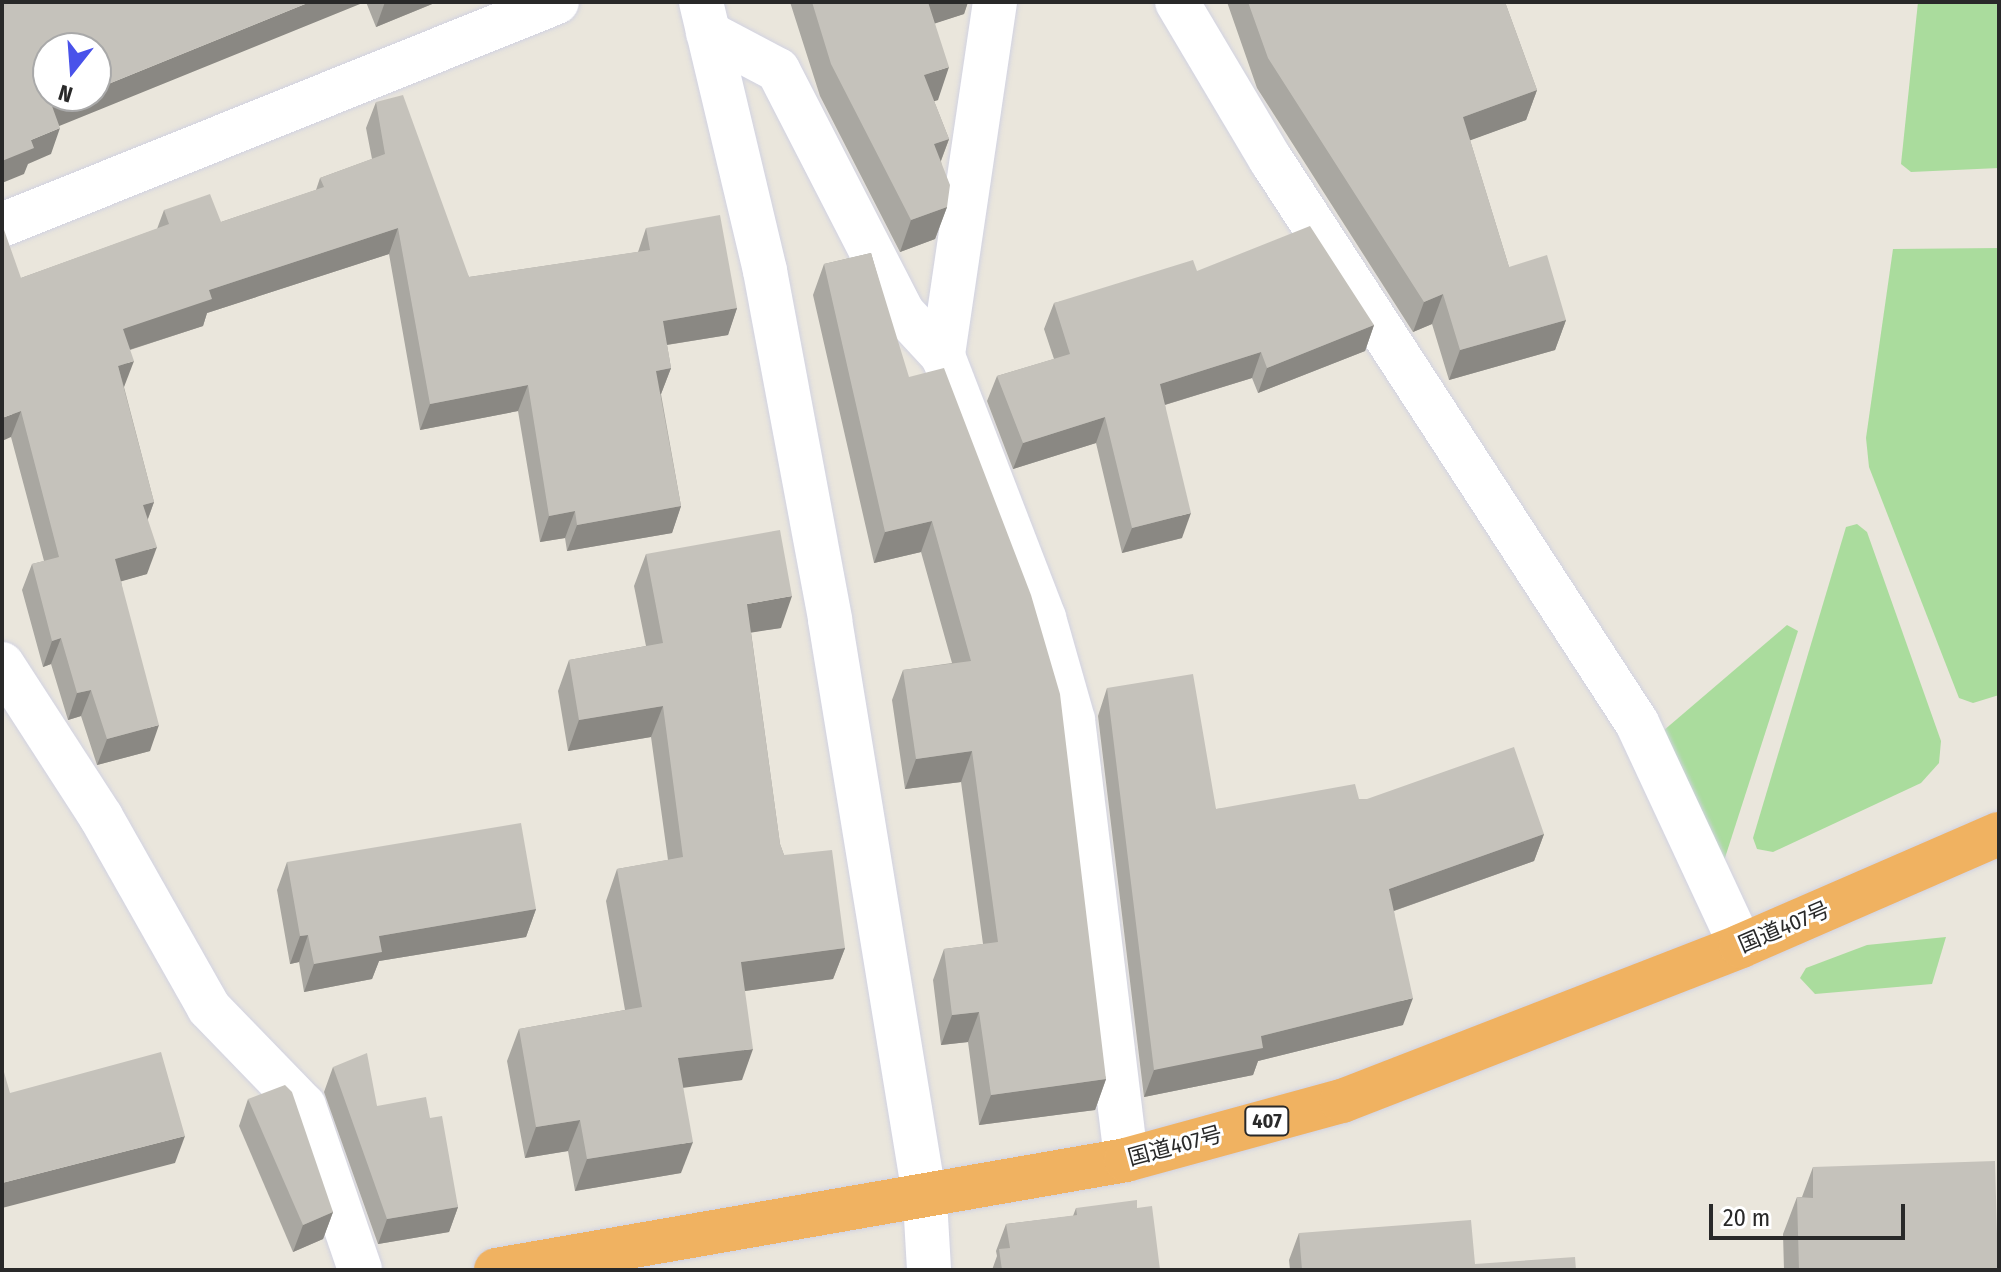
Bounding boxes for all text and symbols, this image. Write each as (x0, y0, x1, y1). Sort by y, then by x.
north arrow (32, 32, 112, 112)
text: N (55, 79, 76, 108)
street label: 国道407号 (1734, 896, 1834, 958)
road number: 407 (1243, 1105, 1291, 1137)
street label: 国道407号 (1125, 1121, 1225, 1171)
scale bar (1713, 1188, 1909, 1238)
text: 20 m (1723, 1204, 1770, 1232)

